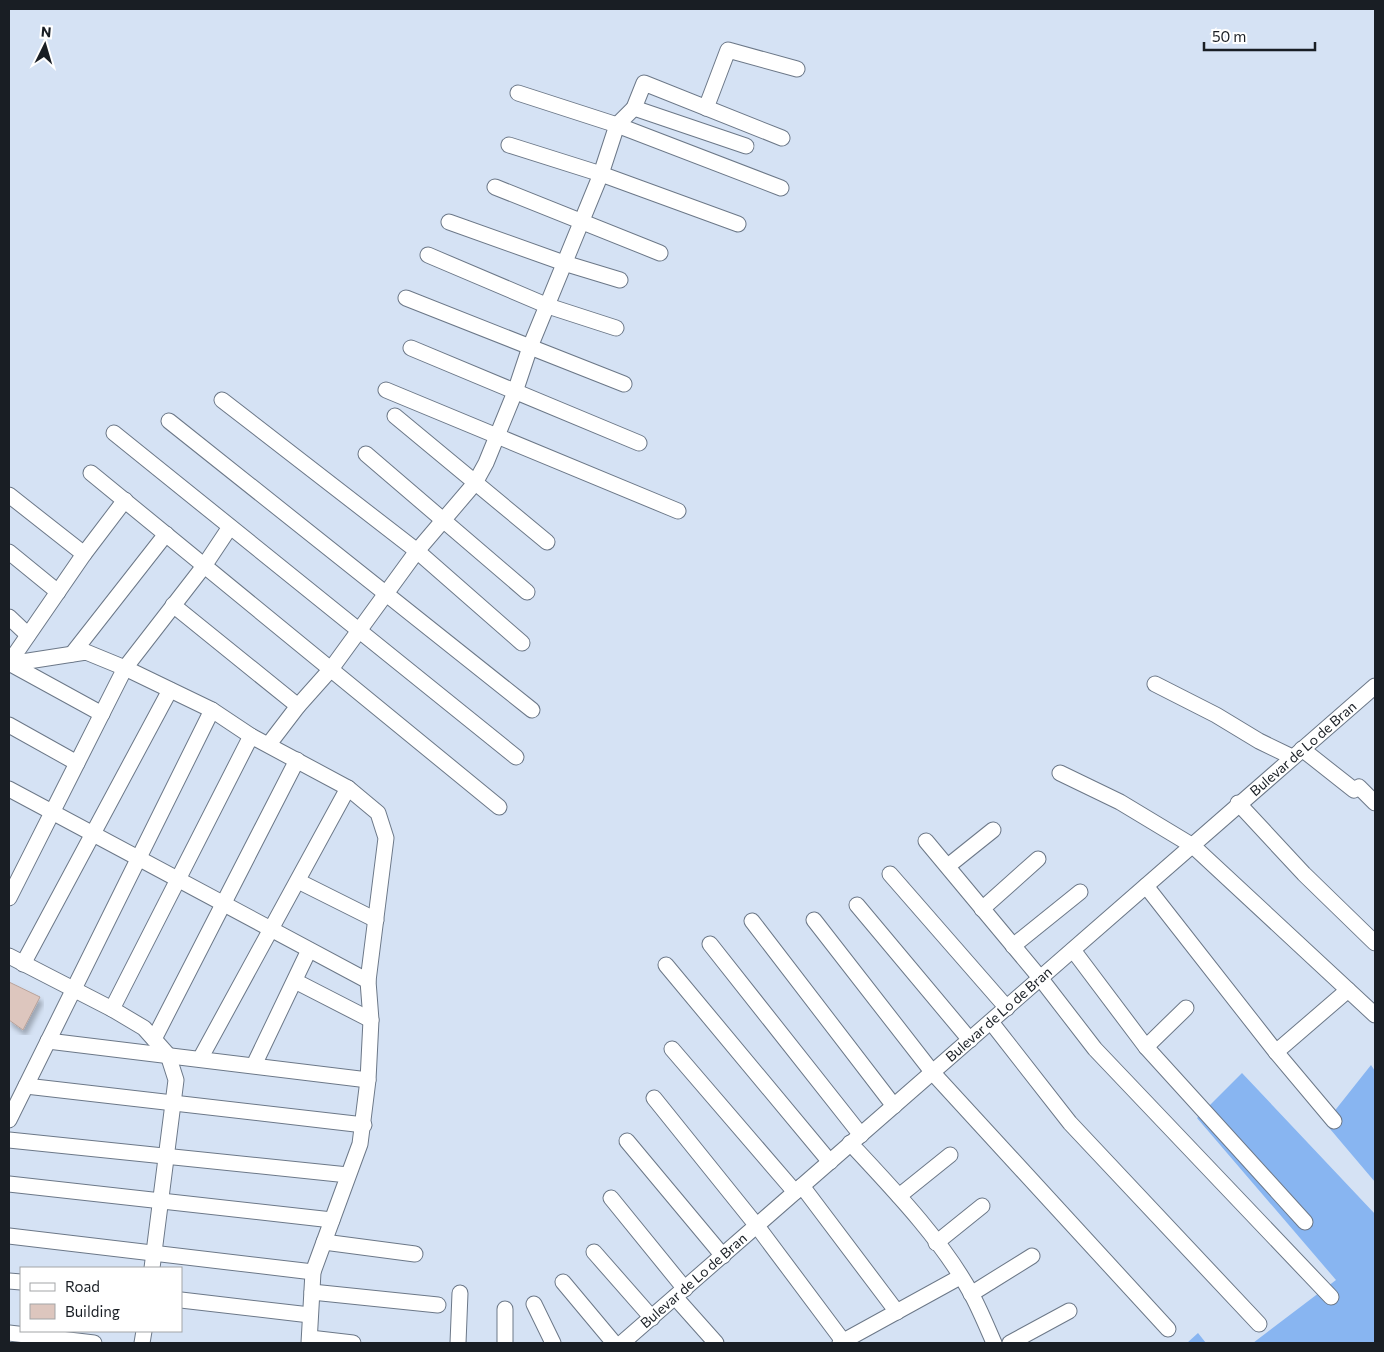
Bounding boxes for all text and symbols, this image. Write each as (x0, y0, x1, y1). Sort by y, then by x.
north arrow (20, 20, 70, 70)
scale bar (1204, 20, 1315, 52)
text: N (40, 23, 52, 40)
text: 50 m (1212, 27, 1246, 45)
street label: Bulevar de Lo de Bran (1246, 697, 1360, 799)
street label: Bulevar de Lo de Bran (942, 963, 1055, 1065)
street label: Bulevar de Lo de Bran (637, 1229, 750, 1331)
legend (20, 1267, 182, 1332)
text: Road (65, 1277, 100, 1295)
text: Building (65, 1302, 120, 1320)

